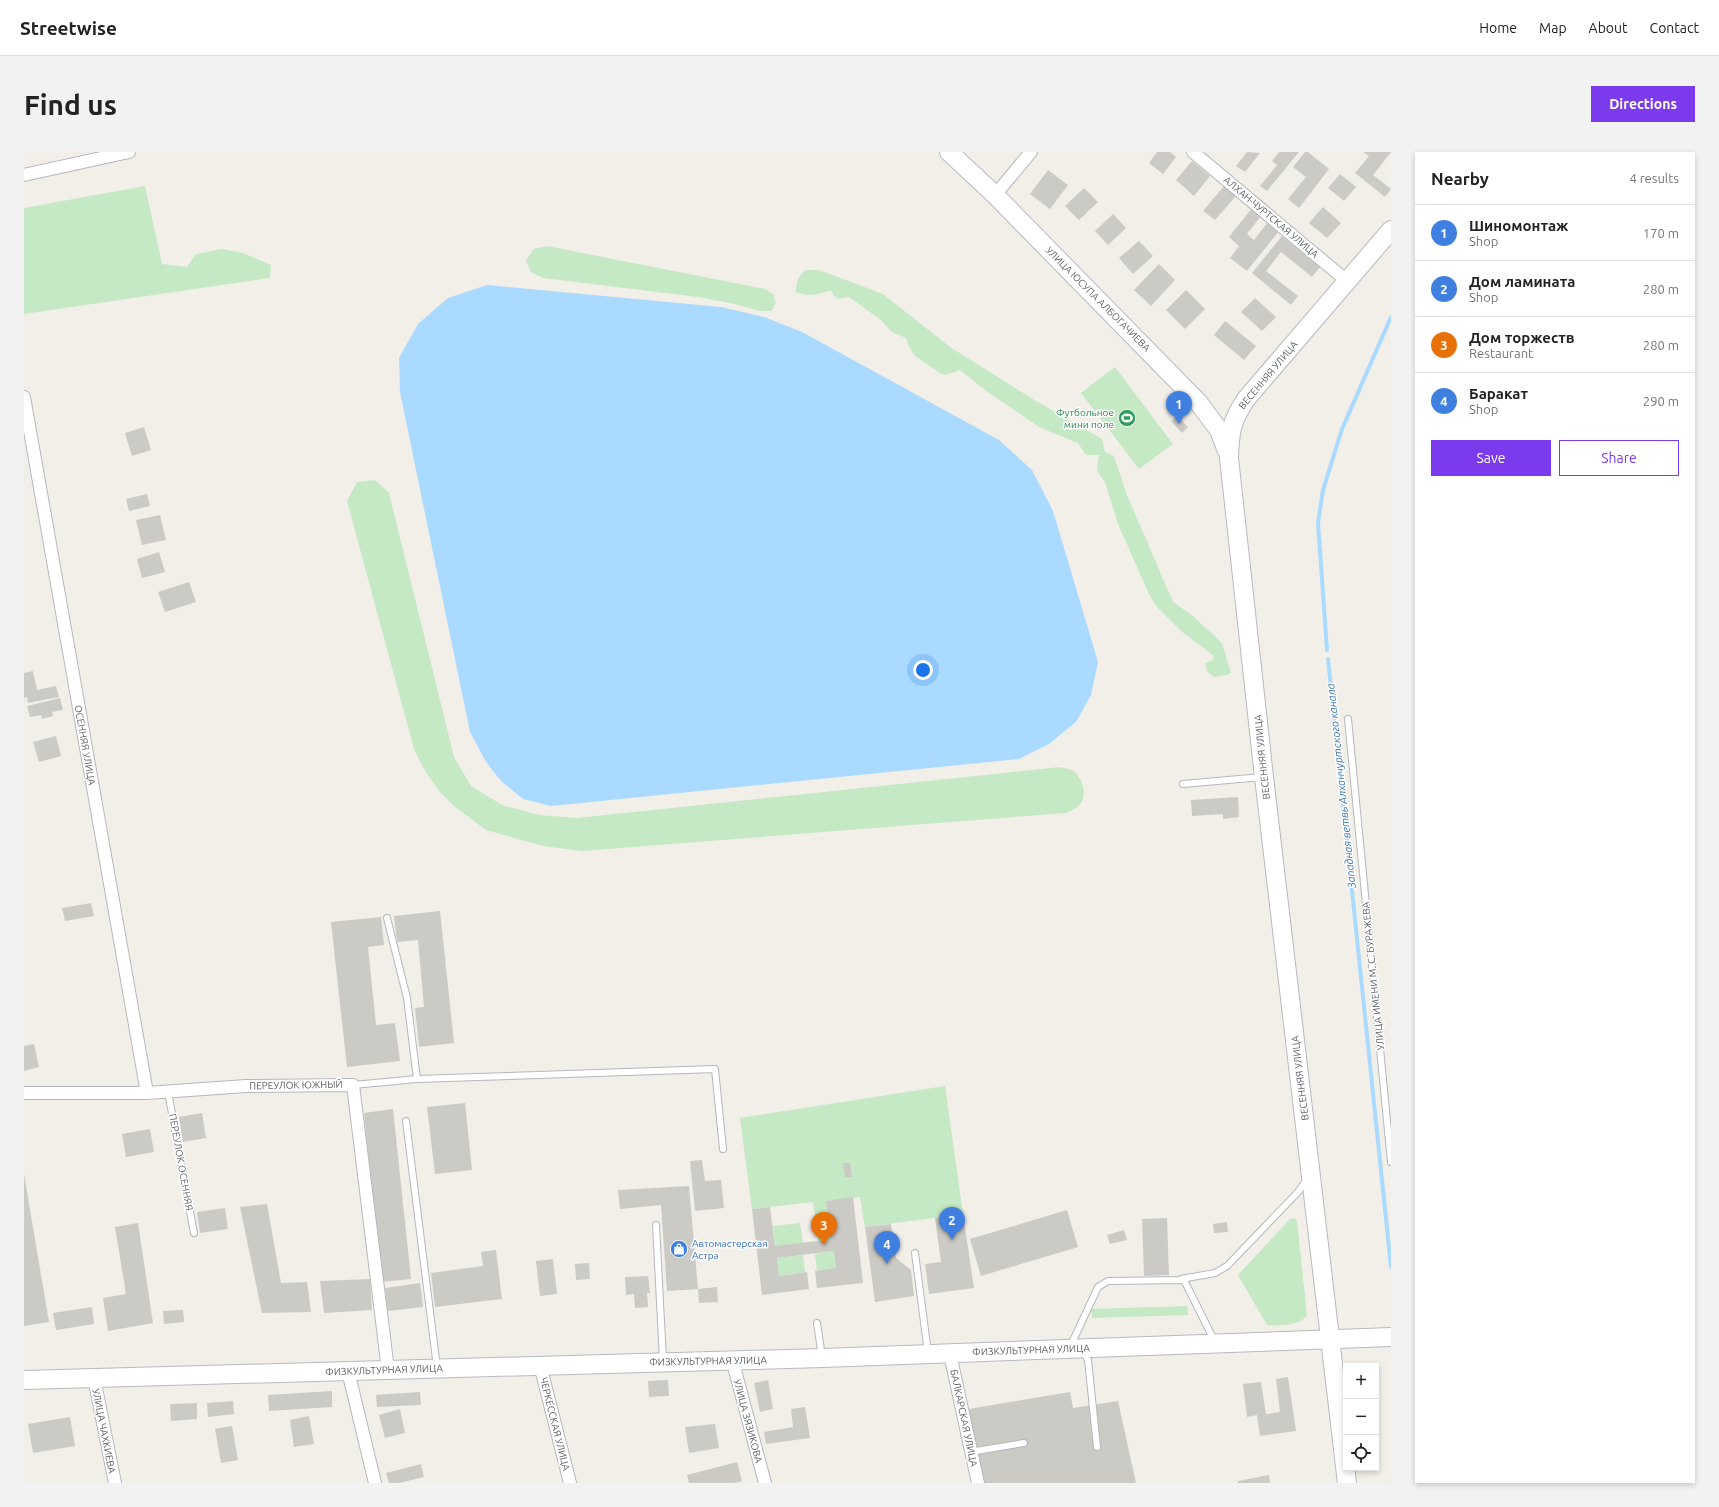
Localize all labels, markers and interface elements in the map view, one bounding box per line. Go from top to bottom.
text: Streetwise [20,17,117,39]
text: Home [1479,20,1517,36]
text: Map [1539,20,1567,36]
text: About [1589,20,1628,36]
text: Contact [1650,20,1699,36]
button: Directions [1591,86,1695,122]
text: Find us [24,89,117,120]
text: Nearby [1431,169,1489,188]
text: 4 results [1629,171,1679,185]
street label: АЛХАН-ЧУРТСКАЯ УЛИЦА [1221,174,1321,260]
text: Шиномонтаж [1469,217,1568,234]
text: 1 [1440,226,1448,240]
text: 170 m [1643,226,1679,240]
text: Shop [1469,234,1498,248]
street label: УЛИЦА ЮСУПА АЛБОГАЧИЕВА [1044,245,1153,354]
text: Дом ламината [1469,273,1575,290]
text: 2 [1440,282,1448,296]
text: 280 m [1643,282,1679,296]
text: Shop [1469,290,1498,304]
text: Дом торжеств [1469,329,1575,346]
street label: ВЕСЕННЯЯ УЛИЦА [1236,338,1300,411]
text: 3 [1440,338,1448,352]
text: 280 m [1643,338,1679,352]
text: Restaurant [1469,346,1533,360]
text: Баракат [1469,385,1528,402]
pin: 1 [1166,391,1192,424]
text: 4 [1440,394,1448,408]
text: 290 m [1643,394,1679,408]
text: Shop [1469,402,1498,416]
place label: Футбольное мини поле [1056,407,1114,430]
sports icon: Футбольное мини поле [1117,408,1137,428]
button: Save [1431,440,1551,476]
button: Share [1559,440,1679,476]
your location [913,660,933,680]
water label: Западная ветвь Алханчуртского канала [1324,683,1358,890]
street label: ОСЕННЯЯ УЛИЦА [73,704,98,786]
street label: ВЕСЕННЯЯ УЛИЦА [1252,714,1272,800]
street label: УЛИЦА ИМЕНИ М. С. БУРАЖЕВА [1360,901,1386,1051]
street label: ВЕСЕННЯЯ УЛИЦА [1289,1035,1311,1121]
street label: ПЕРЕУЛОК ЮЖНЫЙ [249,1079,343,1091]
street label: ПЕРЕУЛОК ОСЕННЯЯ [167,1113,195,1211]
pin: 2 [939,1207,965,1240]
pin: 3 [811,1212,837,1245]
pin: 4 [874,1231,900,1264]
place label: Автомастерская Астра [692,1238,768,1261]
shop icon: Автомастерская Астра [669,1239,689,1259]
street label: ФИЗКУЛЬТУРНАЯ УЛИЦА [972,1342,1090,1358]
street label: ФИЗКУЛЬТУРНАЯ УЛИЦА [649,1354,767,1368]
street label: ФИЗКУЛЬТУРНАЯ УЛИЦА [325,1362,443,1378]
map controls [1343,1363,1379,1471]
button: + [1343,1363,1379,1399]
street label: БАЛКАРСКАЯ УЛИЦА [948,1368,980,1468]
street label: ЧЕРКЕССКАЯ УЛИЦА [538,1376,572,1472]
street label: УЛИЦА ЗЯЗИКОВА [732,1378,765,1465]
street label: УЛИЦА ЧАХКИЕВА [90,1388,118,1475]
button: − [1343,1399,1379,1435]
button: locate [1343,1435,1379,1471]

